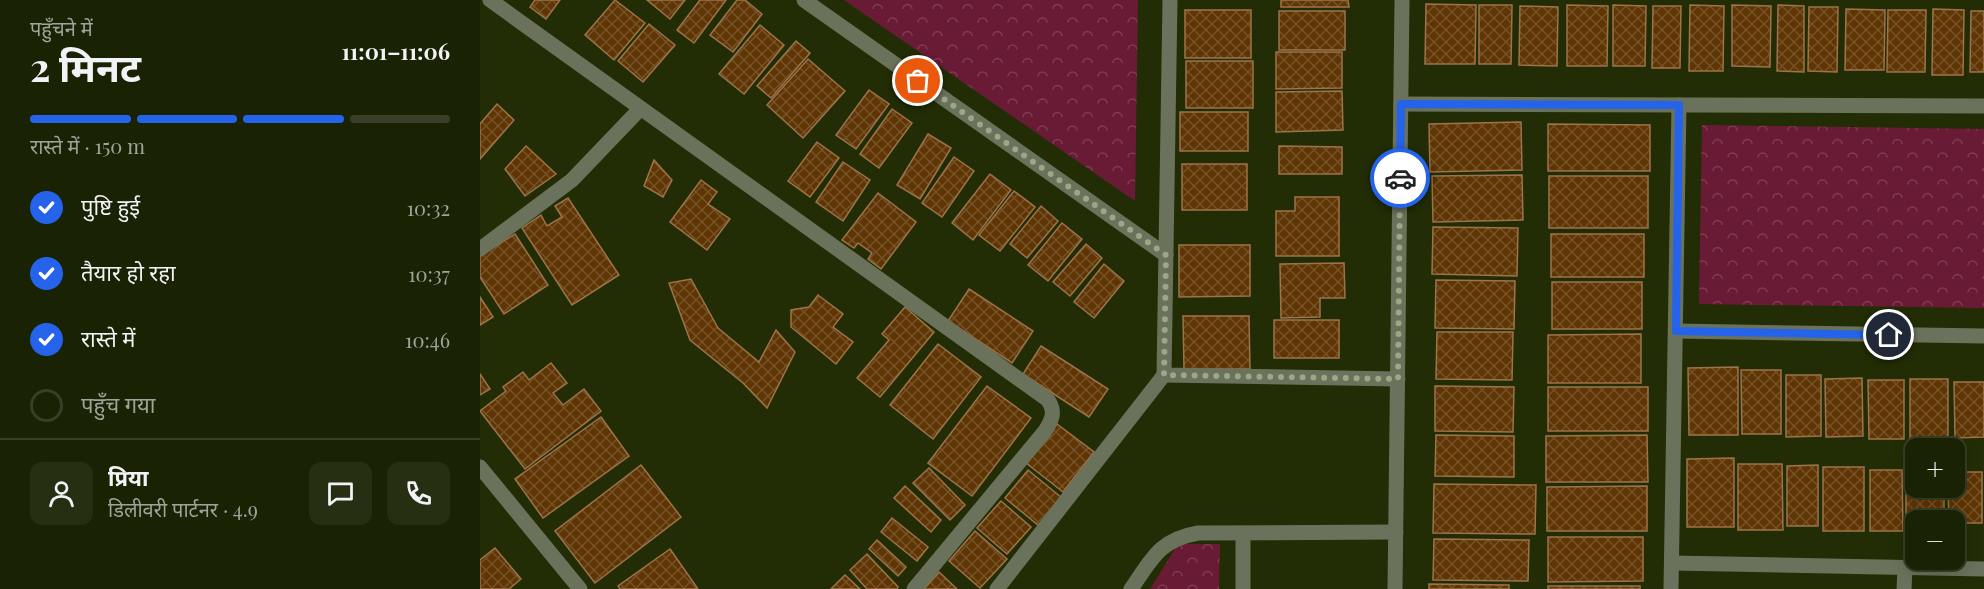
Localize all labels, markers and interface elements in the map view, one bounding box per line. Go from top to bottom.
text: पहुँचने में [30,14,93,41]
text: 11:01–11:06 [341,36,450,66]
text: 2 मिनट [30,40,141,92]
pin [892,55,943,106]
icon: bag [901,64,934,97]
text: रास्ते में · 150 m [30,132,145,159]
courier [1370,148,1430,208]
icon: car [1384,162,1417,195]
icon: check [30,191,63,224]
text: पुष्टि हुई [81,191,140,221]
text: 10:32 [407,194,450,221]
icon: check [30,257,63,290]
text: तैयार हो रहा [81,257,176,287]
text: 10:37 [408,260,450,287]
pin [1863,309,1914,360]
icon: home [1872,318,1905,351]
icon: check [30,323,63,356]
text: रास्ते में [81,323,135,353]
text: 10:46 [405,326,450,353]
text: पहुँच गया [81,389,155,419]
map controls [1905,438,1965,570]
button: + [1905,438,1965,498]
button: person [30,462,93,525]
text: प्रिया [108,462,148,492]
button: chat [309,462,372,525]
button: phone [387,462,450,525]
text: डिलीवरी पार्टनर · 4.9 [108,495,258,522]
button: − [1905,510,1965,570]

